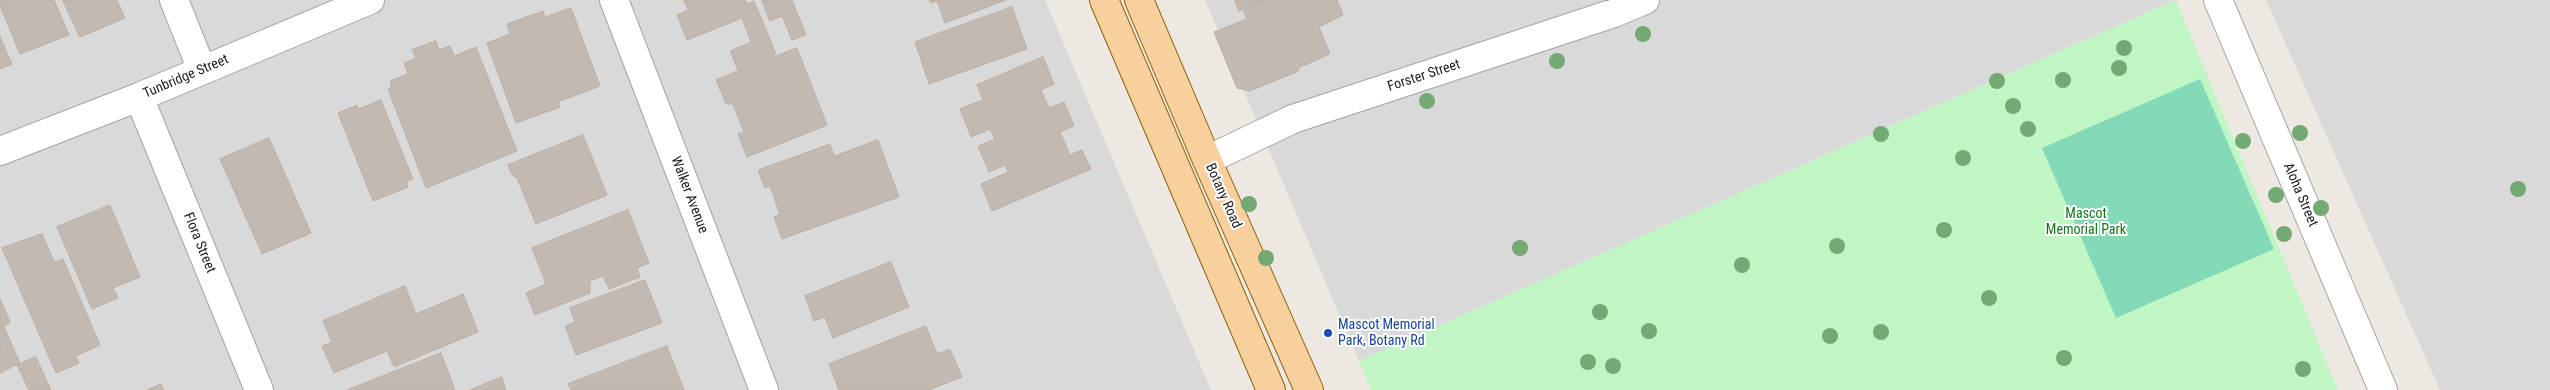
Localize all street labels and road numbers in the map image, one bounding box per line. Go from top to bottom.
street label: Tunbridge Street [141,51,231,103]
street label: Forster Street [1386,56,1462,96]
street label: Walker Avenue [667,154,711,236]
street label: Botany Road [1201,161,1245,231]
street label: Aloha Street [2279,161,2321,229]
street label: Flora Street [179,210,219,276]

